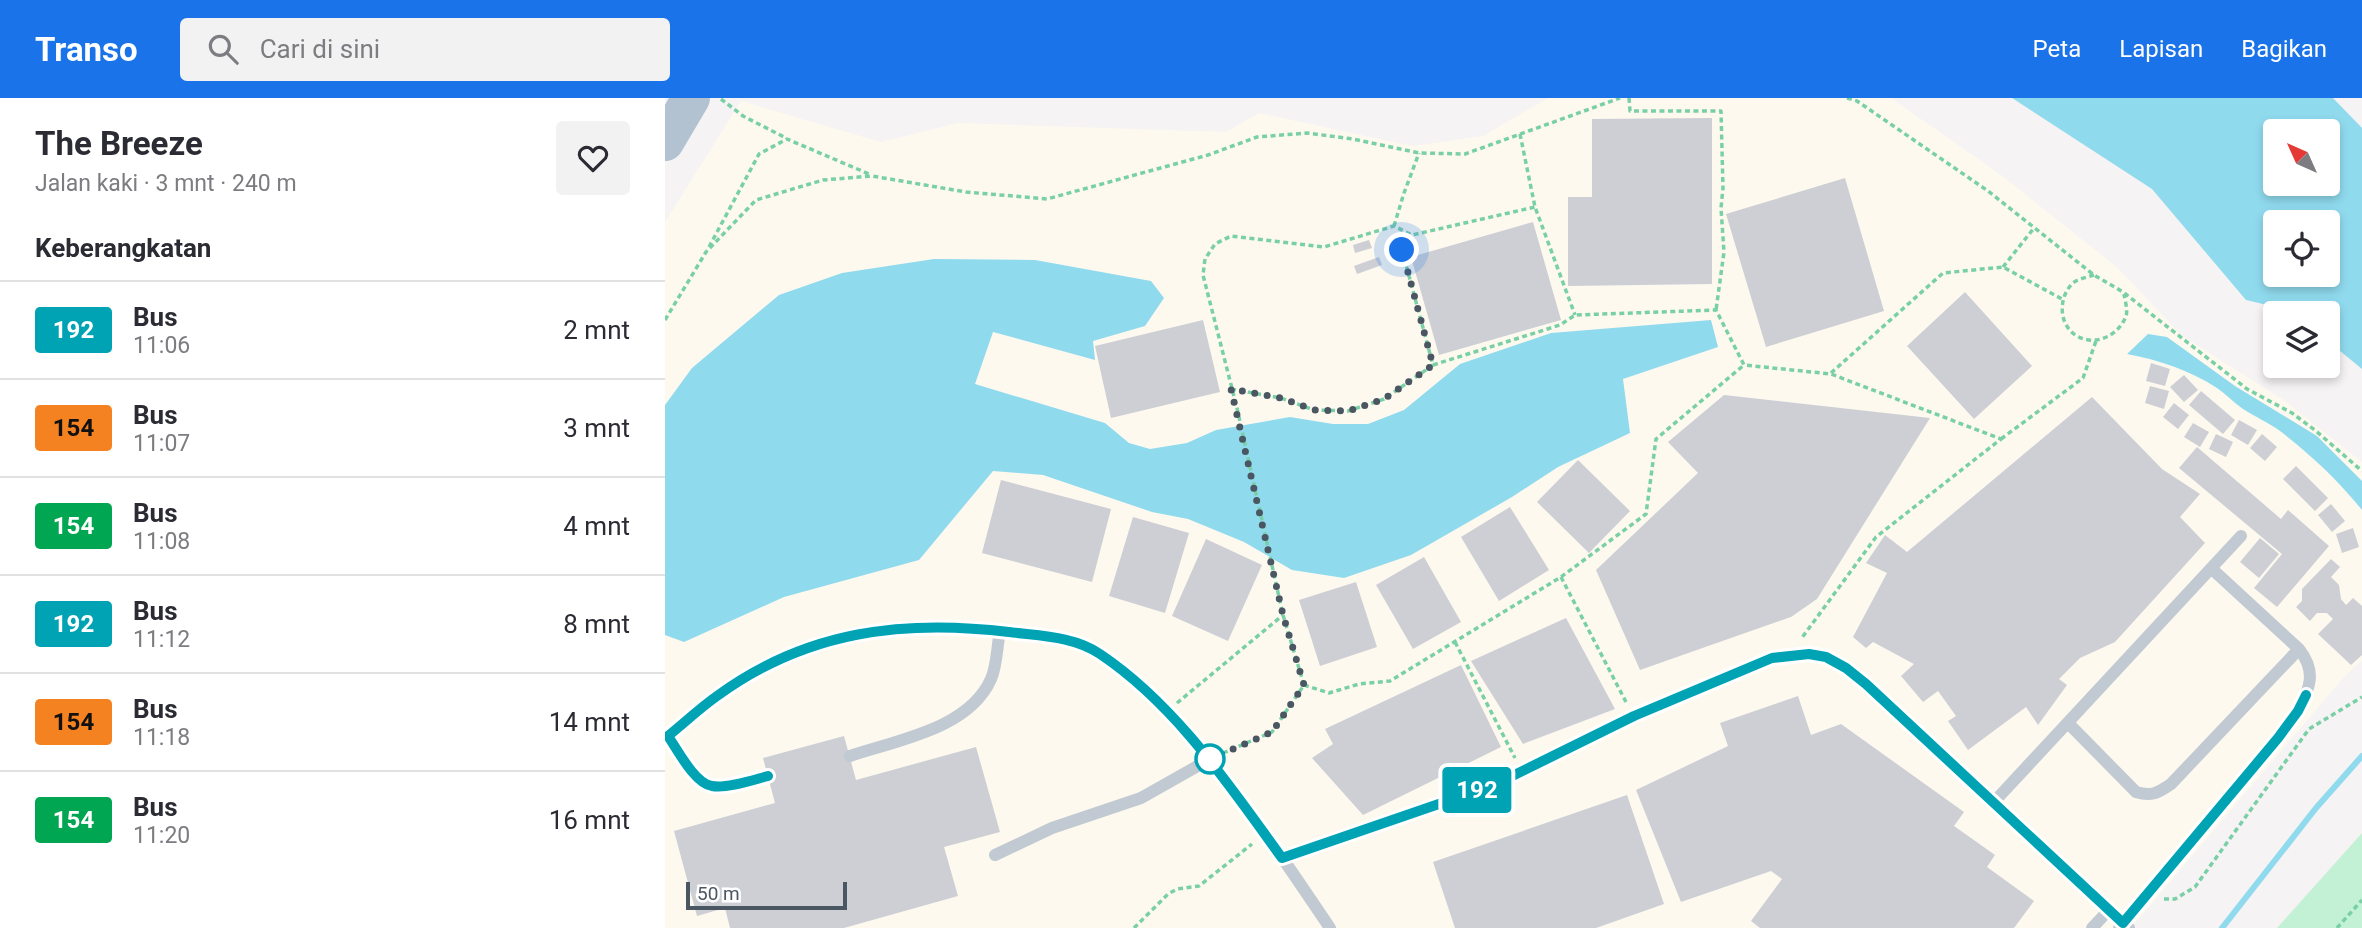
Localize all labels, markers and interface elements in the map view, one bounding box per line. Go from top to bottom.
search box [180,18,670,81]
text: Transo [35,30,138,69]
icon: search [204,30,242,68]
text: Cari di sini [260,34,380,64]
text: Peta [2033,35,2081,63]
text: Lapisan [2119,35,2203,63]
text: Bagikan [2241,35,2327,63]
north arrow [2263,119,2340,196]
map controls [2263,119,2340,378]
button: heart [556,121,630,195]
text: The Breeze [35,124,203,163]
text: Jalan kaki · 3 mnt · 240 m [35,170,297,197]
button: locate [2263,210,2340,287]
your location [1384,232,1419,267]
text: Keberangkatan [35,233,211,263]
button: layers [2263,301,2340,378]
text: Bus [133,302,178,332]
text: 2 mnt [563,315,630,345]
text: 192 [53,316,94,344]
text: 11:06 [133,332,190,359]
text: Bus [133,400,178,430]
text: 3 mnt [563,413,630,443]
text: 154 [53,414,94,442]
text: 11:07 [133,430,190,457]
text: Bus [133,498,178,528]
text: 4 mnt [563,511,630,541]
text: 154 [53,512,94,540]
text: 11:08 [133,528,190,555]
text: Bus [133,596,178,626]
text: 8 mnt [563,609,630,639]
text: 192 [53,610,94,638]
text: 11:12 [133,626,190,653]
text: Bus [133,694,178,724]
text: 14 mnt [549,707,630,737]
text: 154 [53,708,94,736]
text: 11:18 [133,724,190,751]
unlabelled marker [1195,744,1225,774]
line badge: 192 [1437,767,1517,813]
text: 192 [1456,776,1498,804]
text: Bus [133,792,178,822]
text: 16 mnt [549,805,630,835]
text: 154 [53,806,94,834]
text: 11:20 [133,822,190,849]
scale bar [686,879,847,911]
text: 50 m [697,882,740,905]

